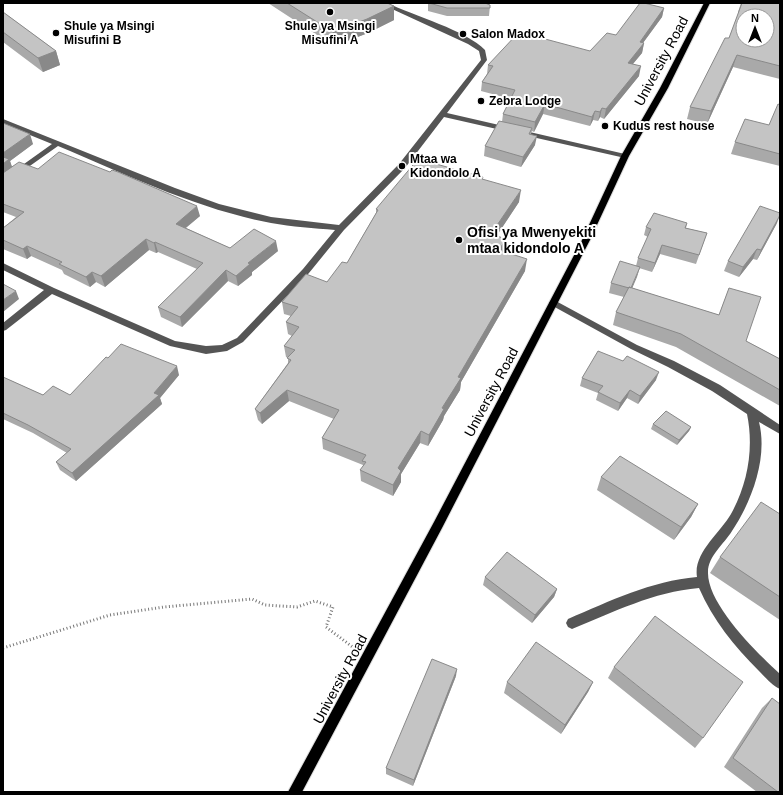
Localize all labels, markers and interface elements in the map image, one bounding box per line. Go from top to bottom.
marker: Shule ya Msingi Misufini A [325,7,335,17]
north arrow [735,8,775,48]
text: N [751,12,759,24]
street label: University Road [631,14,691,108]
place label: Shule ya Msingi Misufini B [64,19,155,47]
place label: Shule ya Msingi Misufini A [285,19,375,47]
place label: Salon Madox [471,27,545,41]
marker: Shule ya Msingi Misufini B [51,28,61,38]
marker: Salon Madox [458,29,468,39]
place label: Zebra Lodge [489,94,561,108]
marker: Zebra Lodge [476,96,486,106]
place label: Kudus rest house [613,119,715,133]
marker: Kudus rest house [600,121,610,131]
place label: Mtaa wa Kidondolo A [410,152,481,180]
marker: Mtaa wa Kidondolo A [397,161,407,171]
place label: Ofisi ya Mwenyekiti mtaa kidondolo A [467,224,596,256]
marker: Ofisi ya Mwenyekiti mtaa kidondolo A [454,235,464,245]
street label: University Road [461,345,521,439]
street label: University Road [310,632,370,726]

